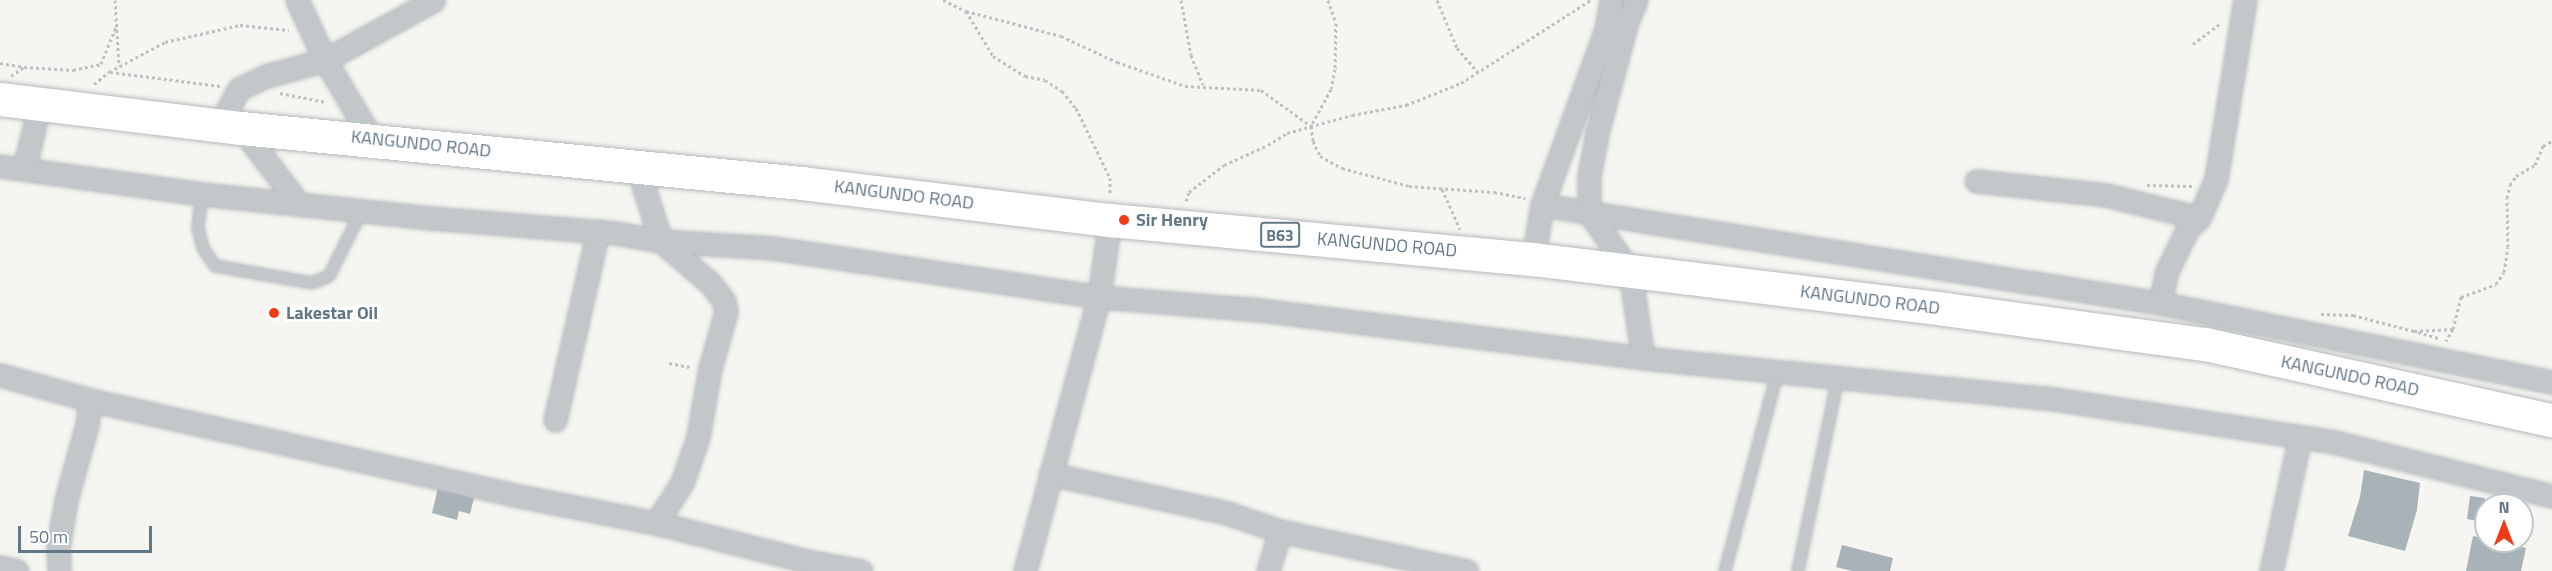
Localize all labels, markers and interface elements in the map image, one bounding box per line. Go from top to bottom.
street label: KANGUNDO ROAD [350,126,492,162]
street label: KANGUNDO ROAD [833,176,975,214]
place label: Sir Henry [1136,209,1208,231]
marker: Sir Henry [1117,213,1131,227]
road number: B63 [1259,222,1301,248]
street label: KANGUNDO ROAD [1316,228,1458,262]
street label: KANGUNDO ROAD [1799,281,1941,319]
place label: Lakestar Oil [286,302,378,324]
marker: Lakestar Oil [267,306,281,320]
street label: KANGUNDO ROAD [2279,351,2421,401]
north arrow [2474,493,2534,553]
text: N [2498,495,2510,519]
scale bar [21,514,154,552]
text: 50 m [29,523,68,550]

